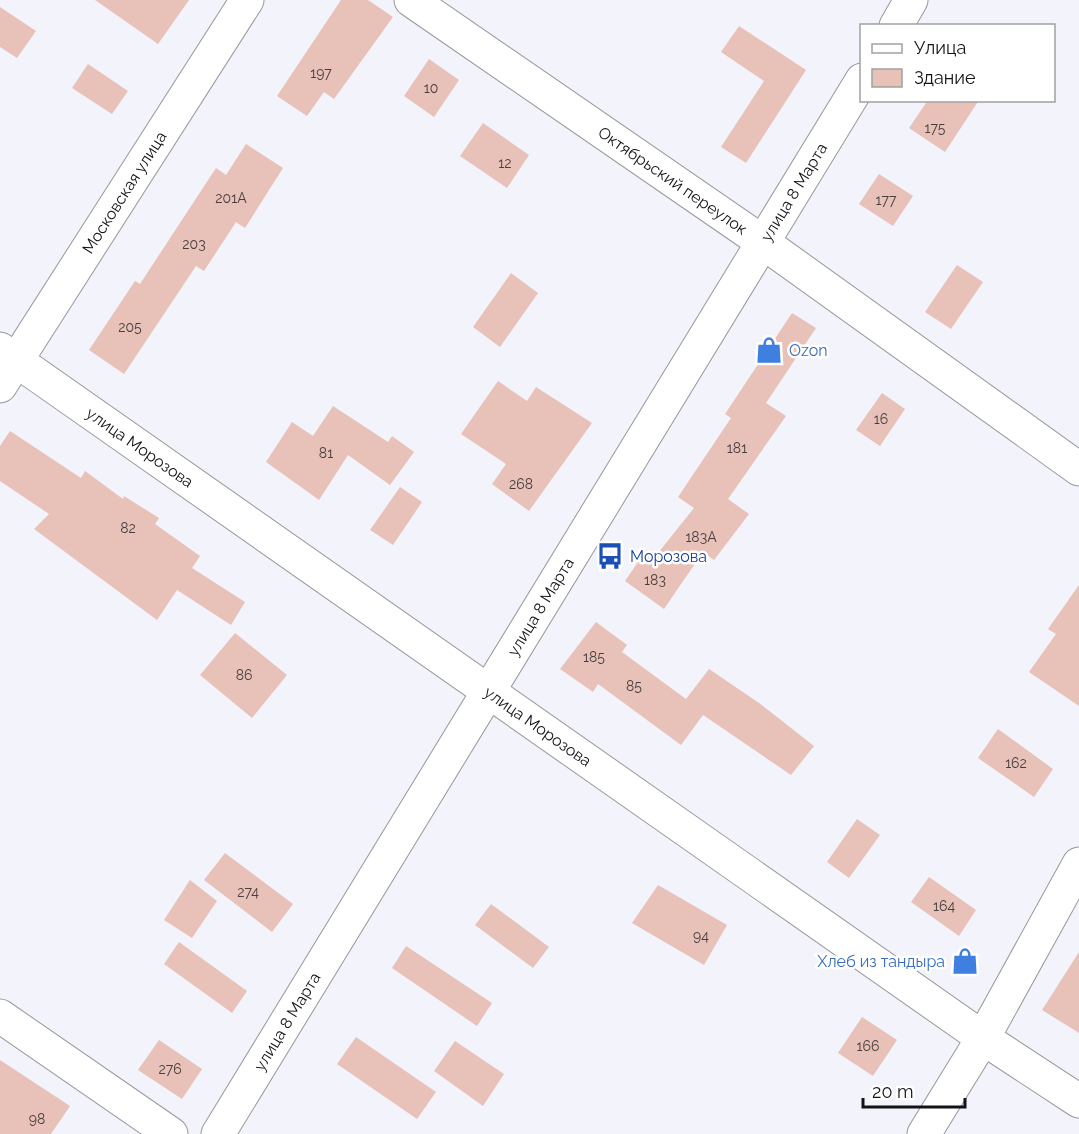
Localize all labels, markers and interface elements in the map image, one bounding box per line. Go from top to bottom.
legend [860,24,1055,102]
text: Улица [914,37,966,58]
house number: 197 [310,65,332,81]
text: Здание [914,67,976,88]
house number: 10 [424,80,438,96]
house number: 175 [925,120,946,136]
street label: Октябрьский переулок [594,123,751,239]
street label: Московская улица [78,128,170,257]
street label: улица 8 Марта [757,140,831,245]
house number: 12 [498,155,512,171]
house number: 201А [215,190,247,206]
house number: 177 [876,192,897,208]
house number: 203 [182,236,206,252]
house number: 205 [118,319,142,335]
shop icon: Ozon [754,335,784,365]
place label: Ozon [789,341,828,360]
street label: улица Морозова [83,403,197,492]
house number: 16 [874,411,888,427]
house number: 181 [727,440,747,456]
house number: 81 [319,445,333,461]
house number: 268 [509,476,533,492]
house number: 82 [120,520,136,536]
house number: 183А [685,529,717,545]
bus stop icon: Морозова [595,541,625,571]
place label: Морозова [630,547,707,566]
street label: улица 8 Марта [503,554,578,660]
house number: 183 [644,572,666,588]
house number: 185 [583,649,605,665]
house number: 86 [236,667,252,683]
house number: 85 [626,678,642,694]
street label: улица Морозова [480,682,595,771]
house number: 162 [1005,755,1027,771]
house number: 274 [237,884,259,900]
house number: 164 [933,898,955,914]
house number: 94 [693,928,709,944]
shop icon: Хлеб из тандыра [950,946,980,976]
place label: Хлеб из тандыра [817,952,945,971]
street label: улица 8 Марта [250,969,325,1074]
house number: 166 [857,1038,879,1054]
house number: 276 [158,1061,182,1077]
scale bar [863,1071,965,1109]
text: 20 m [872,1081,914,1102]
house number: 98 [29,1111,45,1127]

